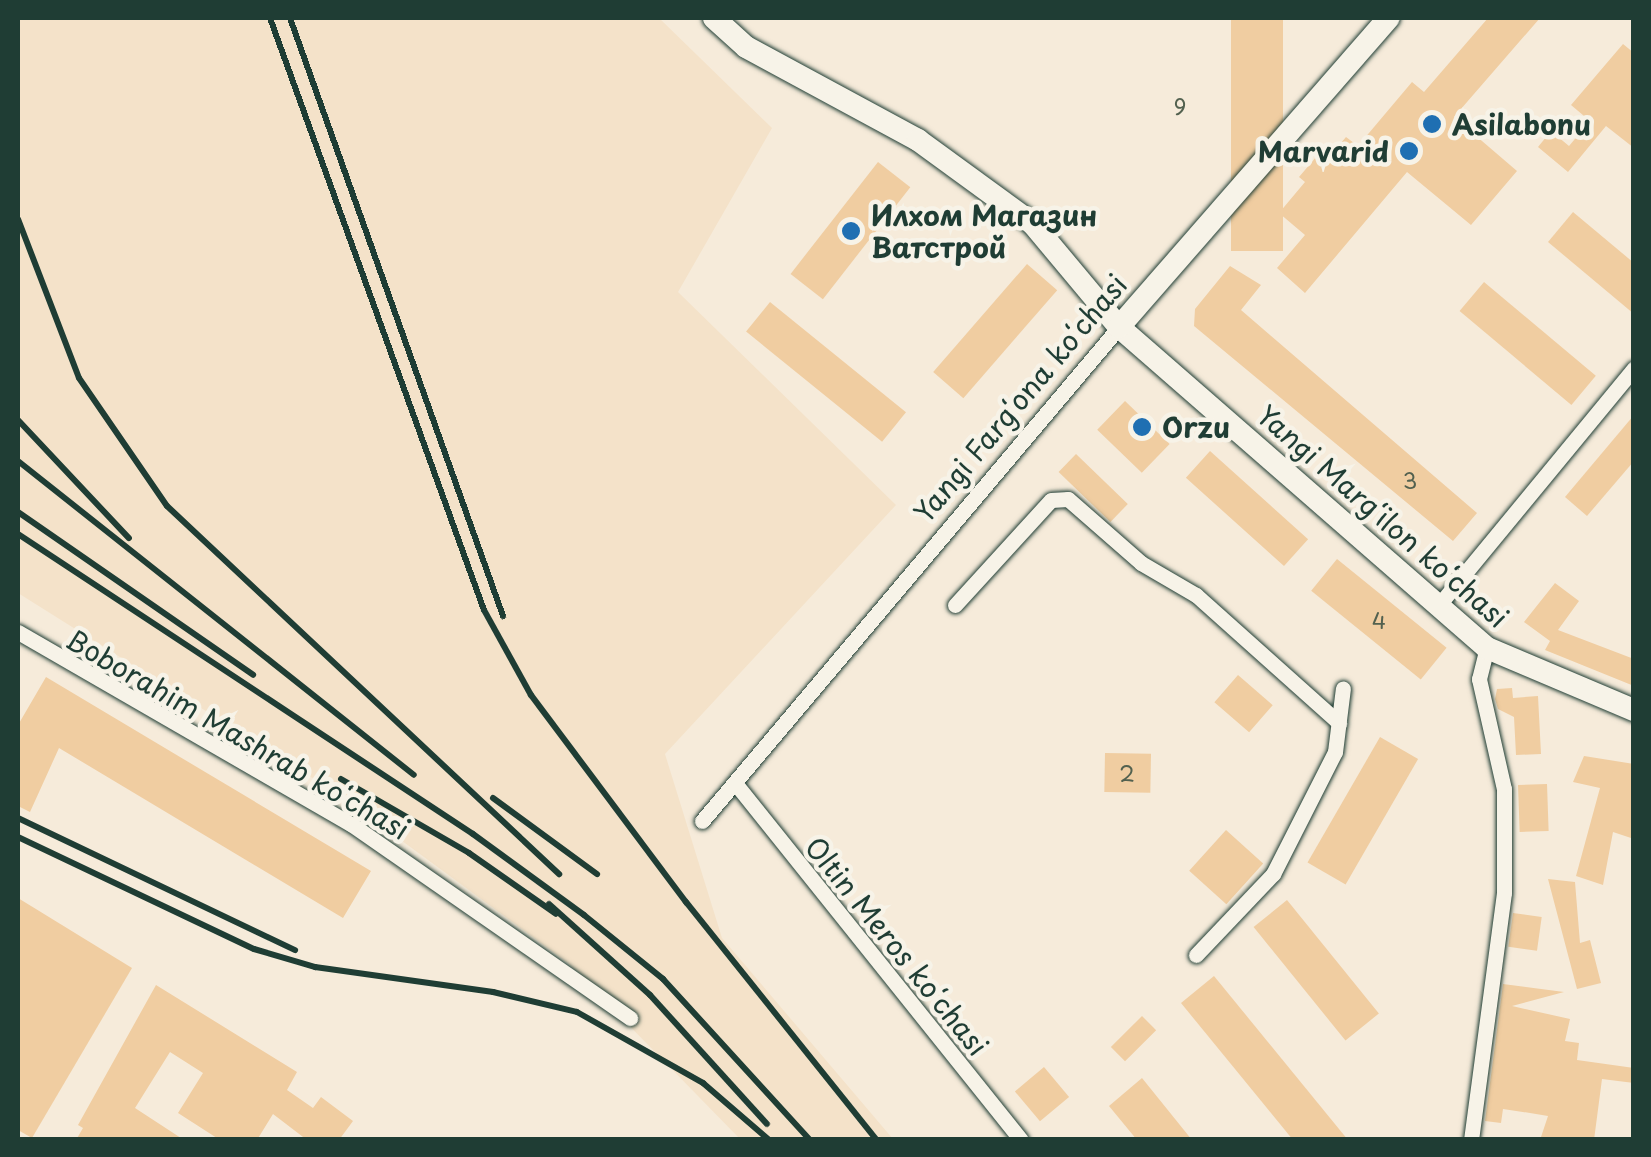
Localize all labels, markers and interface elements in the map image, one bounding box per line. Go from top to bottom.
house number: 9 [1174,93,1186,119]
place label: Asilabonu [1452,107,1591,141]
marker: Asilabonu [1421,113,1443,135]
place label: Marvarid [1258,134,1389,168]
marker: Marvarid [1398,140,1420,162]
place label: Илхом Магазин Ватстрой [871,198,1099,264]
marker: Илхом Магазин Ватстрой [840,220,862,242]
street label: Yangi Fargʻona koʻchasi [907,267,1133,529]
street label: Yangi Margʻilon koʻchasi [1250,397,1516,635]
place label: Orzu [1162,410,1230,444]
marker: Orzu [1131,416,1153,438]
house number: 3 [1403,467,1417,493]
house number: 4 [1372,607,1386,633]
street label: Boborahim Mashrab koʻchasi [60,622,416,846]
house number: 2 [1119,760,1135,786]
street label: Oltin Meros koʻchasi [798,830,996,1062]

